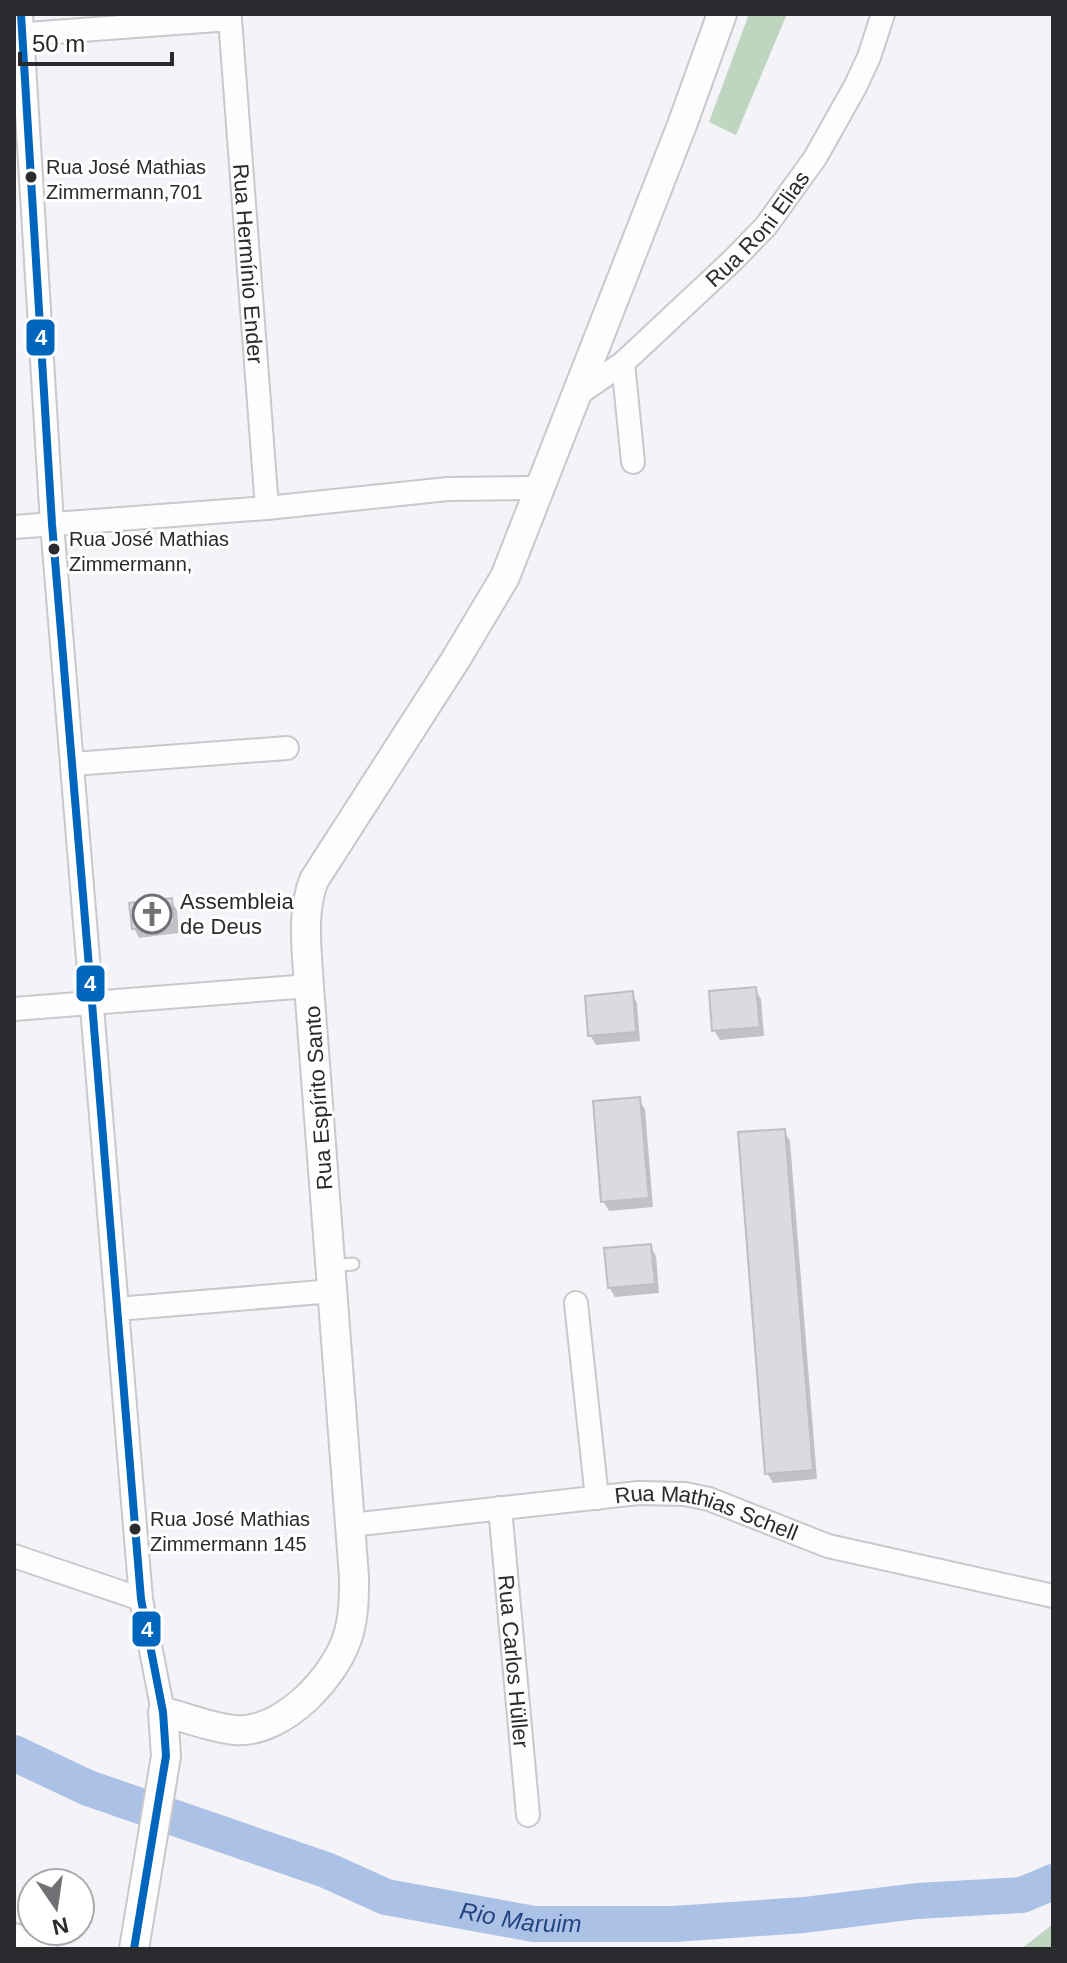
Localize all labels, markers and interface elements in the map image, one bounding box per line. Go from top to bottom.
scale bar [20,16,172,66]
text: 50 m [32,30,85,57]
place label: Rua José Mathias Zimmermann,701 [46,156,206,203]
street label: Rua Hermínio Ender [228,163,268,365]
street label: Rua Roni Elias [701,166,815,292]
marker: Rua José Mathias Zimmermann,701 [23,169,39,185]
line badge: 4 [25,318,56,357]
text: 4 [35,325,48,350]
place label: Rua José Mathias Zimmermann, [69,528,229,575]
marker: Rua José Mathias Zimmermann, [46,541,62,557]
place label: Assembleia de Deus [180,889,294,939]
church icon: Assembleia de Deus [131,893,173,935]
line badge: 4 [75,964,106,1003]
text: 4 [84,971,97,996]
street label: Rua Espírito Santo [300,1005,337,1191]
street label: Rua Mathias Schell [613,1481,801,1546]
place label: Rua José Mathias Zimmermann 145 [150,1508,310,1555]
marker: Rua José Mathias Zimmermann 145 [127,1521,143,1537]
street label: Rua Carlos Hüller [493,1574,534,1749]
line badge: 4 [131,1610,162,1648]
text: 4 [141,1617,154,1642]
north arrow [16,1867,96,1947]
water label: Rio Maruim [458,1897,582,1937]
text: N [50,1912,71,1940]

